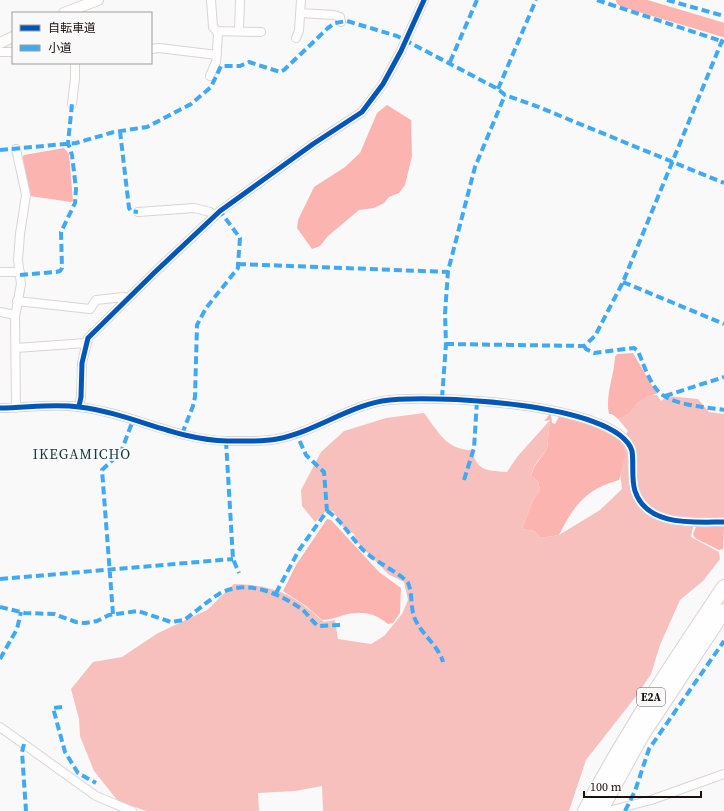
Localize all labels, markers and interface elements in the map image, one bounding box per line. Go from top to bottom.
legend [12,12,152,64]
text: 自転車道 [48,20,96,36]
text: 小道 [48,40,72,56]
district label: IKEGAMICHO [33,444,131,464]
road number: E2A [637,688,665,706]
scale bar [584,773,701,799]
text: 100 m [590,779,622,795]

